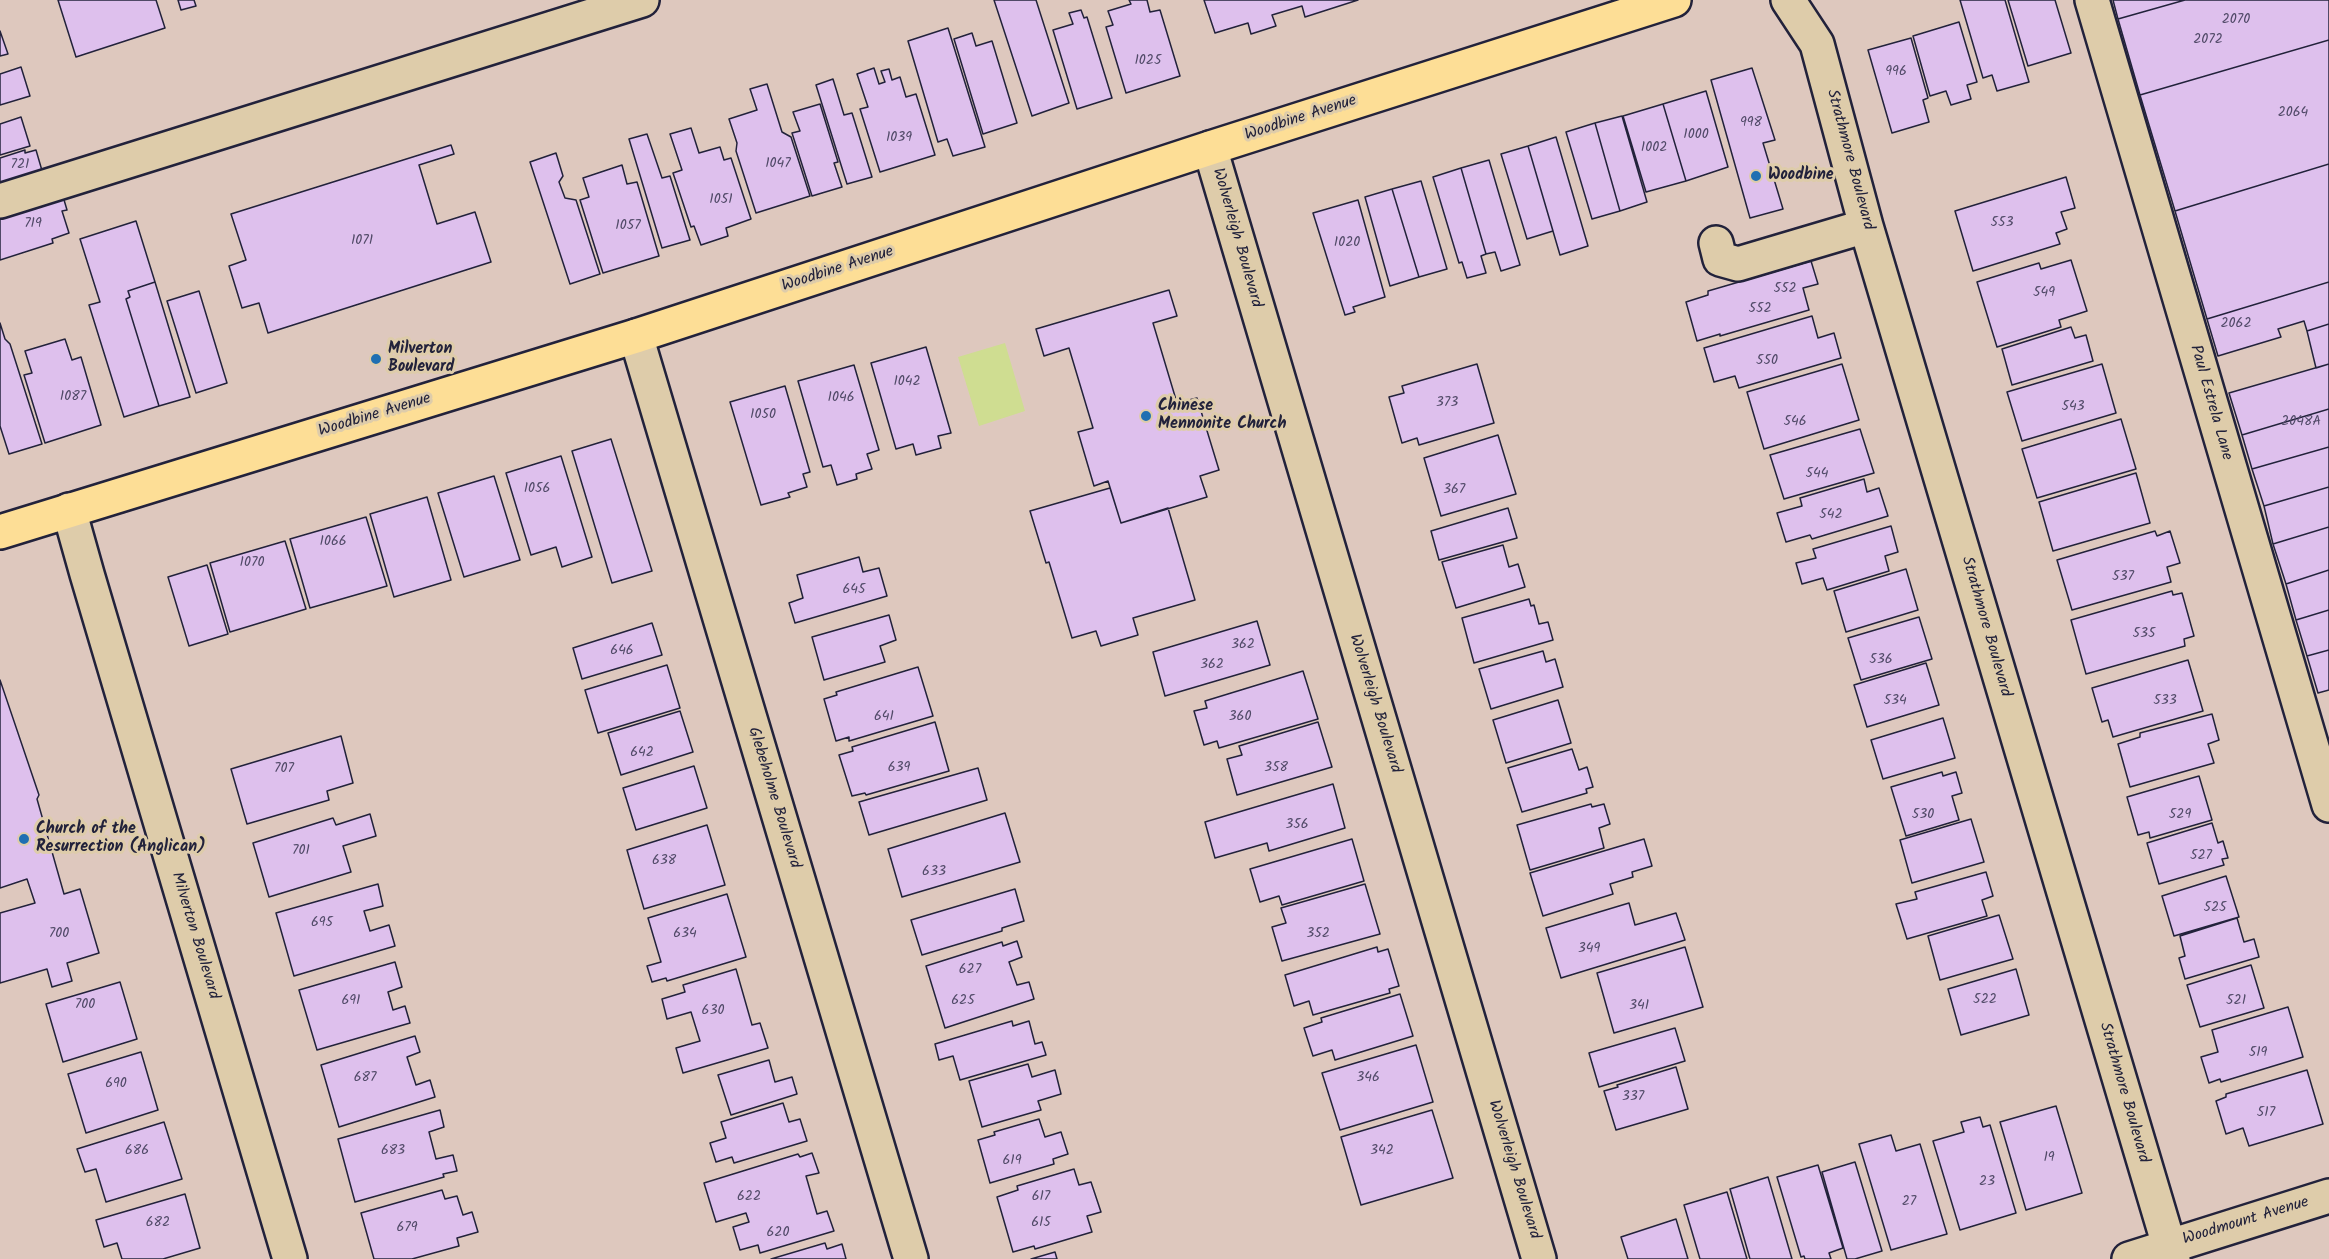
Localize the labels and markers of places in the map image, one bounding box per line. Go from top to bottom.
place label: Woodbine [1768,166,1834,186]
marker: Woodbine [1749,169,1763,183]
place label: Milverton Boulevard [388,340,454,378]
marker: Milverton Boulevard [369,352,383,366]
place label: Chinese Mennonite Church [1158,397,1286,435]
marker: Chinese Mennonite Church [1139,409,1153,423]
place label: Church of the Resurrection (Anglican) [36,820,206,858]
marker: Church of the Resurrection (Anglican) [17,832,31,846]

